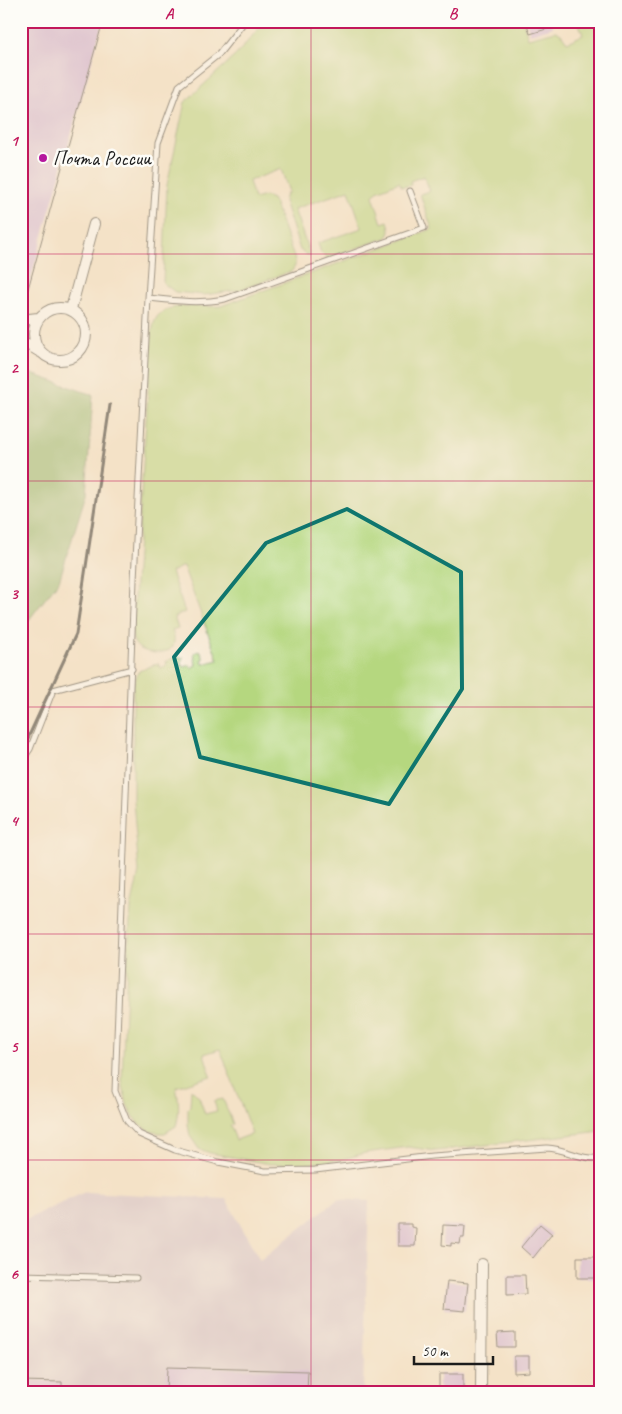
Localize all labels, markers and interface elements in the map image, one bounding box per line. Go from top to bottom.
text: A [165,4,175,24]
text: B [449,4,459,24]
text: 1 [10,131,19,151]
place label: Почта России [53,146,152,171]
marker: Почта России [37,152,49,164]
text: 2 [10,358,19,378]
text: 3 [10,584,19,604]
text: 4 [10,811,19,831]
text: 5 [11,1037,20,1057]
text: 6 [10,1264,19,1284]
scale bar [414,1334,493,1366]
text: 50 m [422,1342,449,1361]

